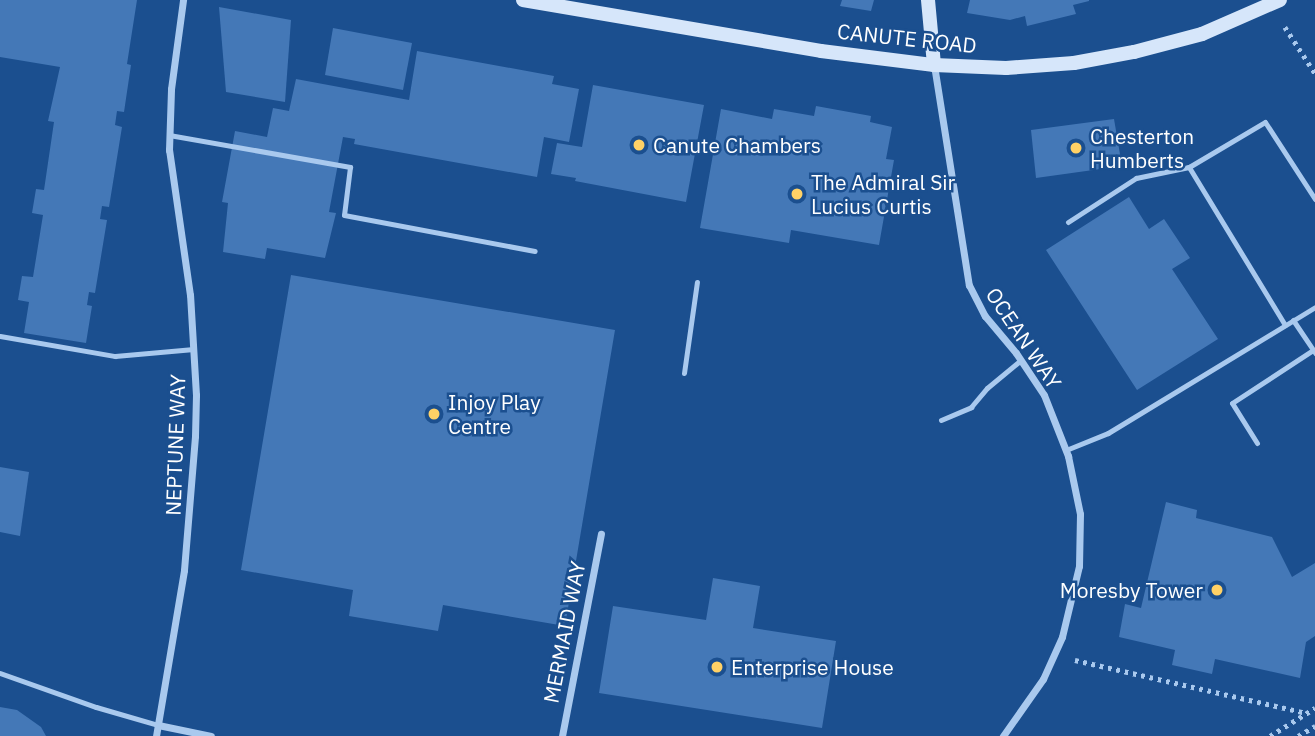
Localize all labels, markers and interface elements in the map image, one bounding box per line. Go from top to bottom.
street label: CANUTE ROAD [836,18,978,58]
place label: Chesterton Humberts [1090,123,1194,173]
place label: Canute Chambers [653,132,821,158]
marker: Canute Chambers [631,137,647,153]
marker: Chesterton Humberts [1068,140,1084,156]
place label: The Admiral Sir Lucius Curtis [811,169,955,219]
marker: The Admiral Sir Lucius Curtis [789,186,805,202]
street label: OCEAN WAY [981,283,1067,393]
street label: NEPTUNE WAY [160,374,190,516]
place label: Injoy Play Centre [448,389,541,439]
marker: Injoy Play Centre [426,406,442,422]
street label: MERMAID WAY [538,559,590,705]
place label: Moresby Tower [1060,577,1203,603]
marker: Moresby Tower [1209,582,1225,598]
place label: Enterprise House [731,654,894,680]
marker: Enterprise House [709,659,725,675]

